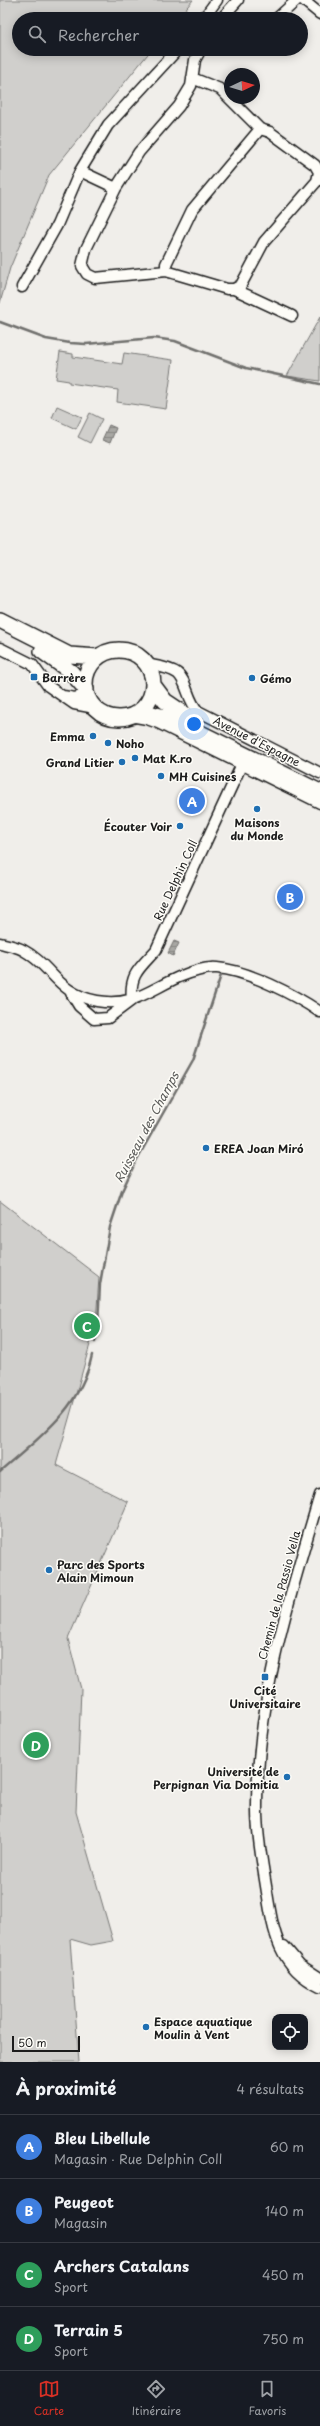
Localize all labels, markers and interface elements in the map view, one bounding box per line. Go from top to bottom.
search box [12,12,308,56]
icon: search [26,23,48,45]
text: Rechercher [58,23,139,46]
north arrow [224,68,260,104]
place label: Barrère [42,669,86,686]
place label: Gémo [260,670,292,687]
marker: Barrère [29,672,39,682]
marker: Gémo [247,673,257,683]
street label: Avenue d'Espagne [211,712,303,770]
your location [184,714,204,734]
place label: Emma [50,728,86,745]
marker: Emma [88,731,98,741]
place label: Noho [116,735,145,752]
marker: Noho [103,738,113,748]
place label: Mat K.ro [143,750,193,767]
marker: Mat K.ro [130,753,140,763]
place label: Grand Litier [46,754,114,771]
marker: Grand Litier [117,757,127,767]
place label: MH Cuisines [169,768,237,785]
marker: MH Cuisines [156,771,166,781]
pin: A [179,786,205,816]
marker: Maisons du Monde [252,804,262,814]
place label: Maisons du Monde [230,814,284,844]
place label: Écouter Voir [104,818,172,835]
marker: Écouter Voir [175,821,185,831]
street label: Rue Delphin Coll [149,837,201,923]
pin: B [277,882,303,912]
water label: Ruisseau des Champs [109,1067,183,1186]
place label: EREA Joan Miró [214,1140,304,1157]
marker: EREA Joan Miró [201,1143,211,1153]
pin: C [74,1311,100,1341]
street label: Chemin de la Passio Vella [254,1528,304,1661]
place label: Parc des Sports Alain Mimoun [57,1556,145,1586]
marker: Parc des Sports Alain Mimoun [44,1565,54,1575]
marker: Cité Universitaire [260,1672,270,1682]
place label: Cité Universitaire [229,1682,301,1712]
pin: D [23,1730,49,1760]
place label: Université de Perpignan Via Domitia [153,1763,280,1793]
marker: Université de Perpignan Via Domitia [282,1772,292,1782]
place label: Espace aquatique Moulin à Vent [154,2013,252,2043]
map controls [272,2014,308,2050]
button: locate [272,2014,308,2050]
marker: Espace aquatique Moulin à Vent [141,2022,151,2032]
scale bar [12,2034,80,2053]
text: 50 m [18,2034,47,2051]
text: À proximité [16,2075,116,2101]
text: 4 résultats [237,2079,304,2098]
text: Bleu Libellule [54,2126,150,2149]
text: A [24,2137,34,2156]
text: 60 m [270,2137,304,2156]
text: Magasin · Rue Delphin Coll [54,2149,222,2168]
text: Peugeot [54,2190,114,2213]
text: B [25,2201,33,2220]
text: 140 m [265,2201,304,2220]
text: Magasin [54,2213,107,2232]
text: Archers Catalans [54,2254,189,2277]
text: C [24,2265,34,2284]
text: 450 m [262,2265,304,2284]
text: Sport [54,2277,88,2296]
text: Terrain 5 [54,2318,123,2341]
text: D [24,2329,34,2348]
text: 750 m [263,2329,304,2348]
text: Sport [54,2341,88,2360]
tab: Carte [34,2378,64,2419]
tab: Itinéraire [132,2378,181,2419]
tab: Favoris [248,2378,286,2419]

